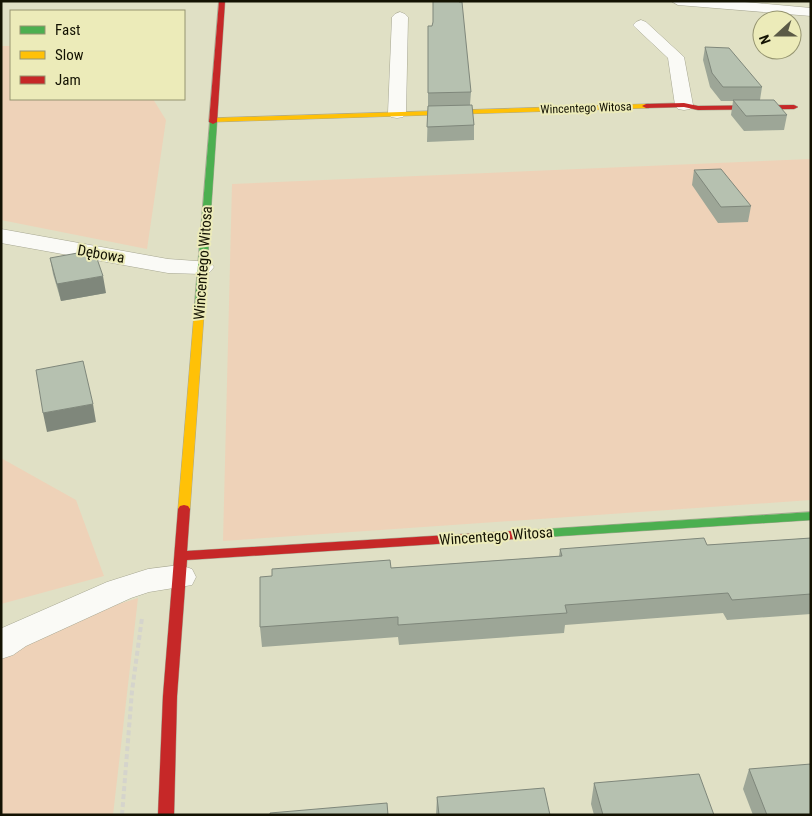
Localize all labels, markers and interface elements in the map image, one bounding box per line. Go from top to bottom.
legend [10,10,185,100]
north arrow [752,10,802,60]
text: Fast [55,21,80,39]
text: N [756,33,774,47]
text: Slow [55,46,84,64]
text: Jam [55,71,81,89]
street label: Wincentego Witosa [540,99,632,117]
street label: Wincentego Witosa [190,206,216,320]
street label: Dębowa [76,241,126,267]
street label: Wincentego Witosa [439,523,553,549]

